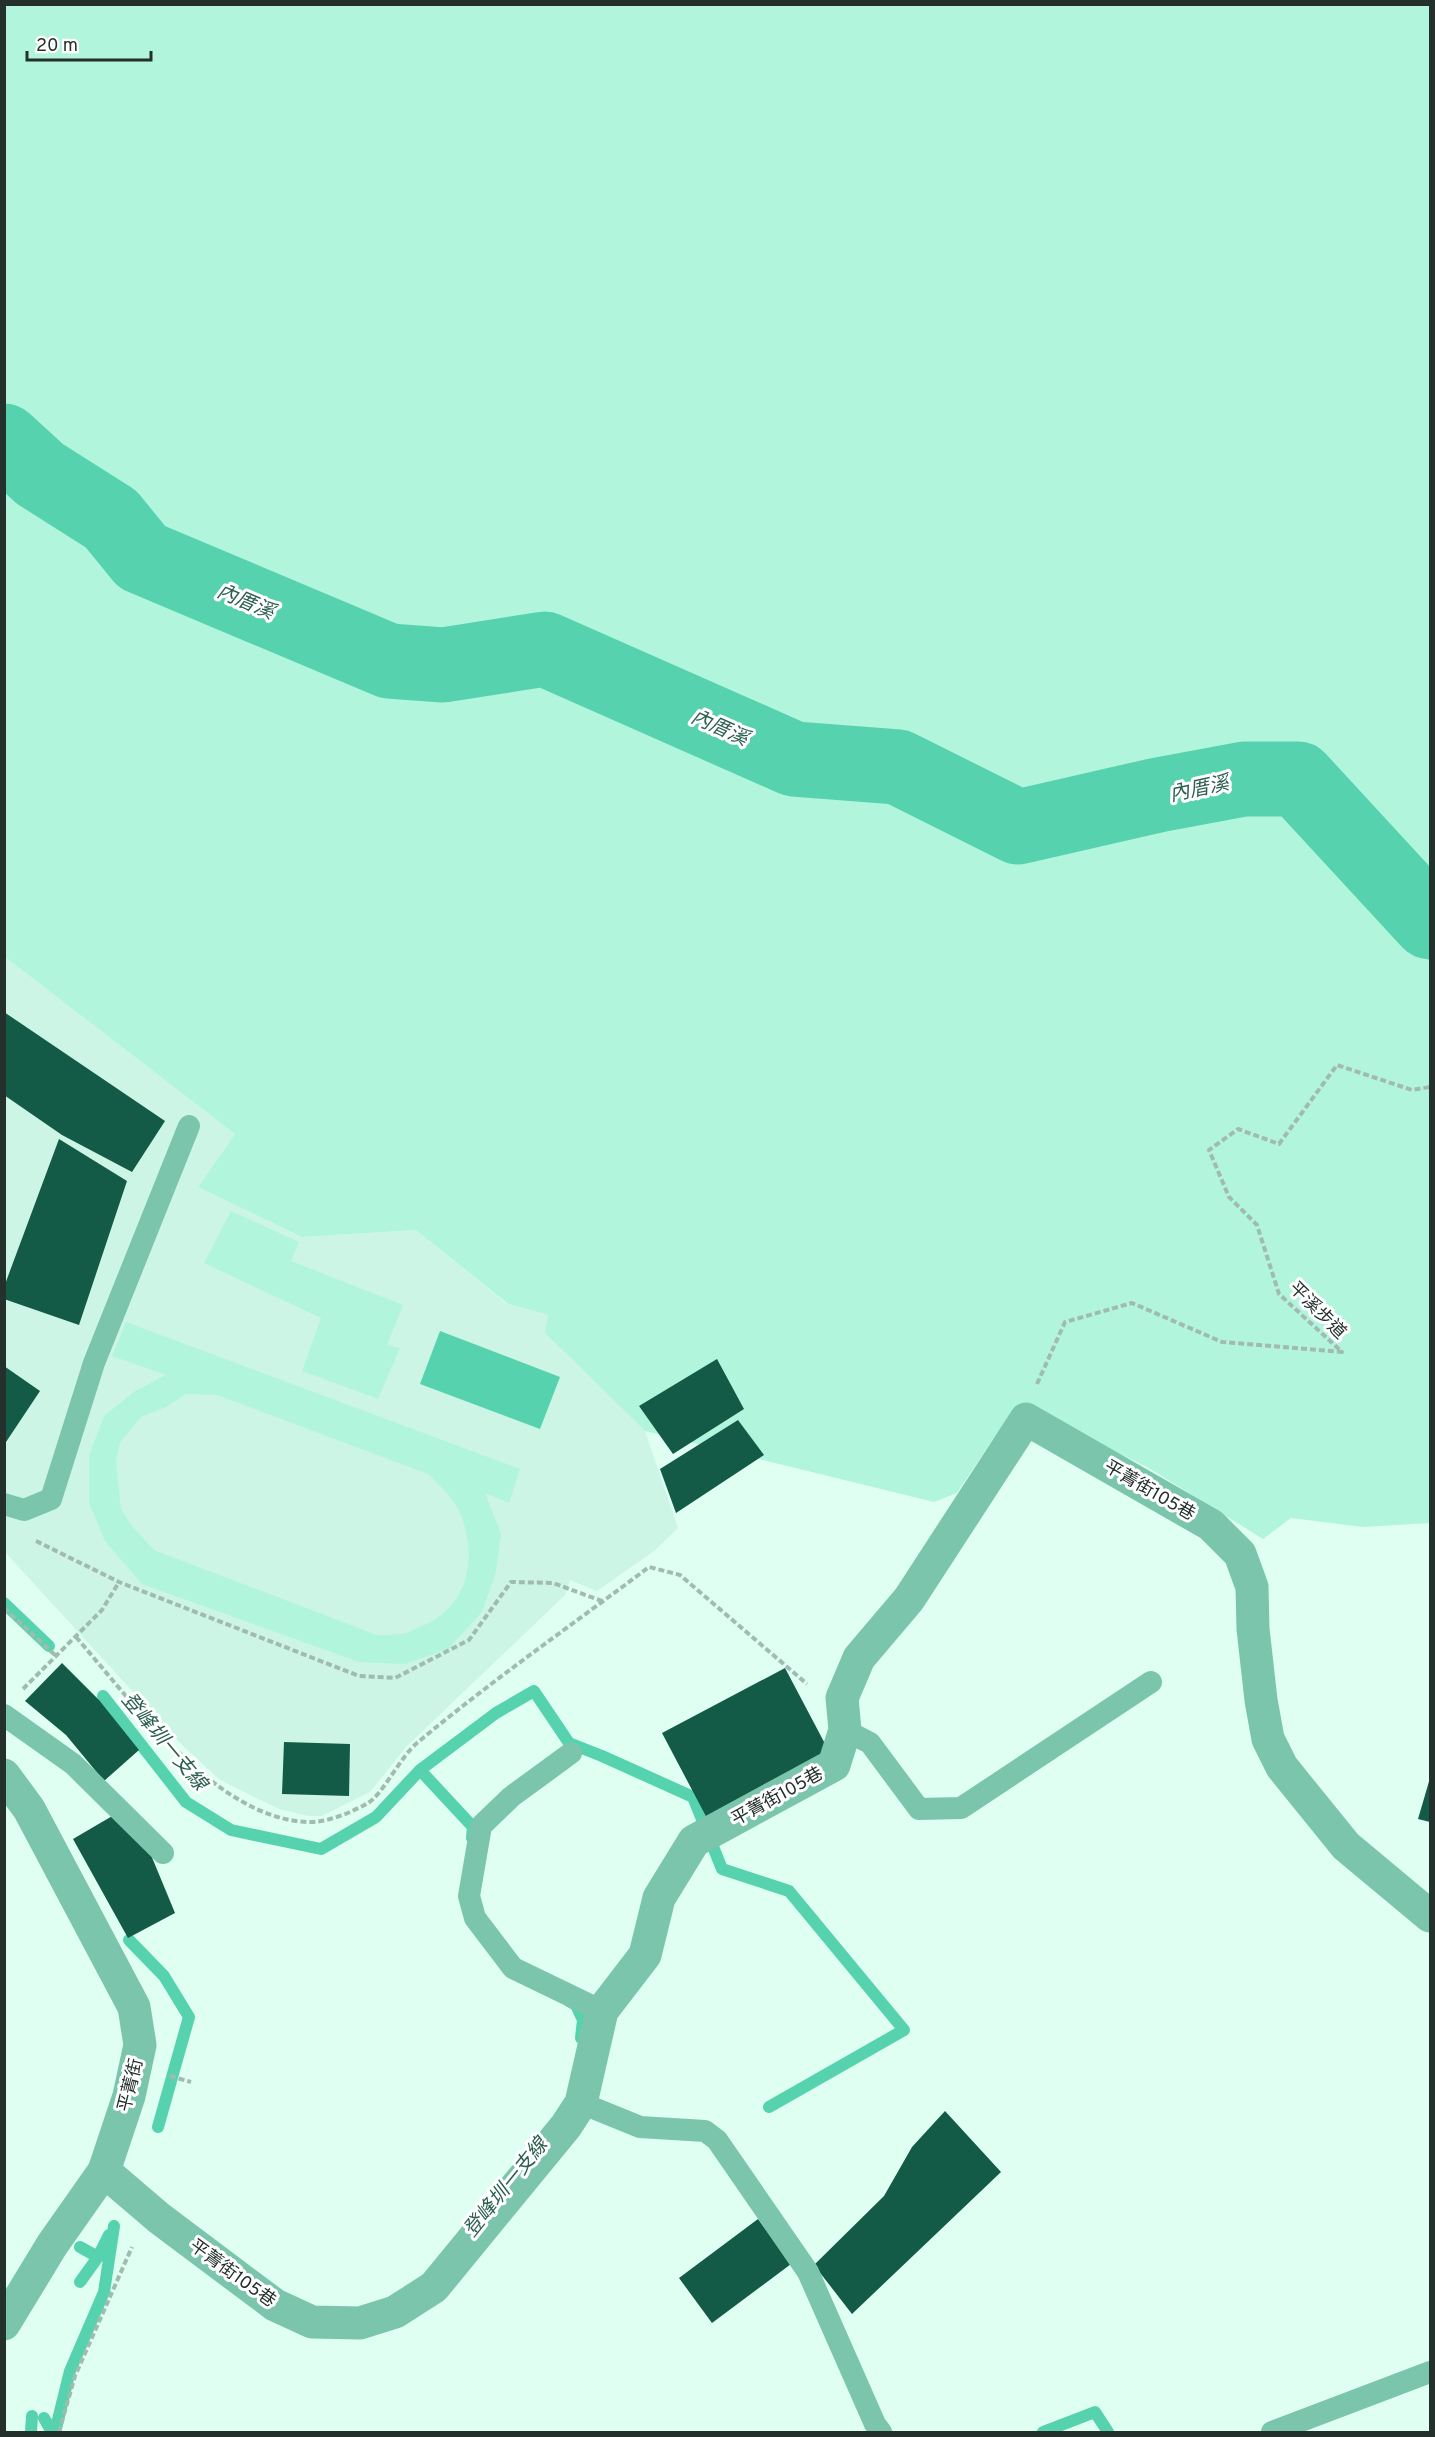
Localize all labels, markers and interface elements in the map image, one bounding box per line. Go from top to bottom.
scale bar [27,24,152,62]
text: 20 m [36,35,78,58]
water label: 內厝溪 [213,579,281,628]
water label: 內厝溪 [686,705,755,754]
water label: 內厝溪 [1167,770,1234,809]
street label: 平溪步道 [1283,1277,1351,1345]
street label: 平菁街105巷 [1100,1456,1199,1527]
water label: 登峰圳一支線 [115,1688,213,1798]
street label: 平菁街105巷 [728,1763,828,1832]
street label: 平菁街 [114,2056,149,2114]
water label: 登峰圳一支線 [459,2132,556,2243]
street label: 平菁街105巷 [184,2235,280,2313]

